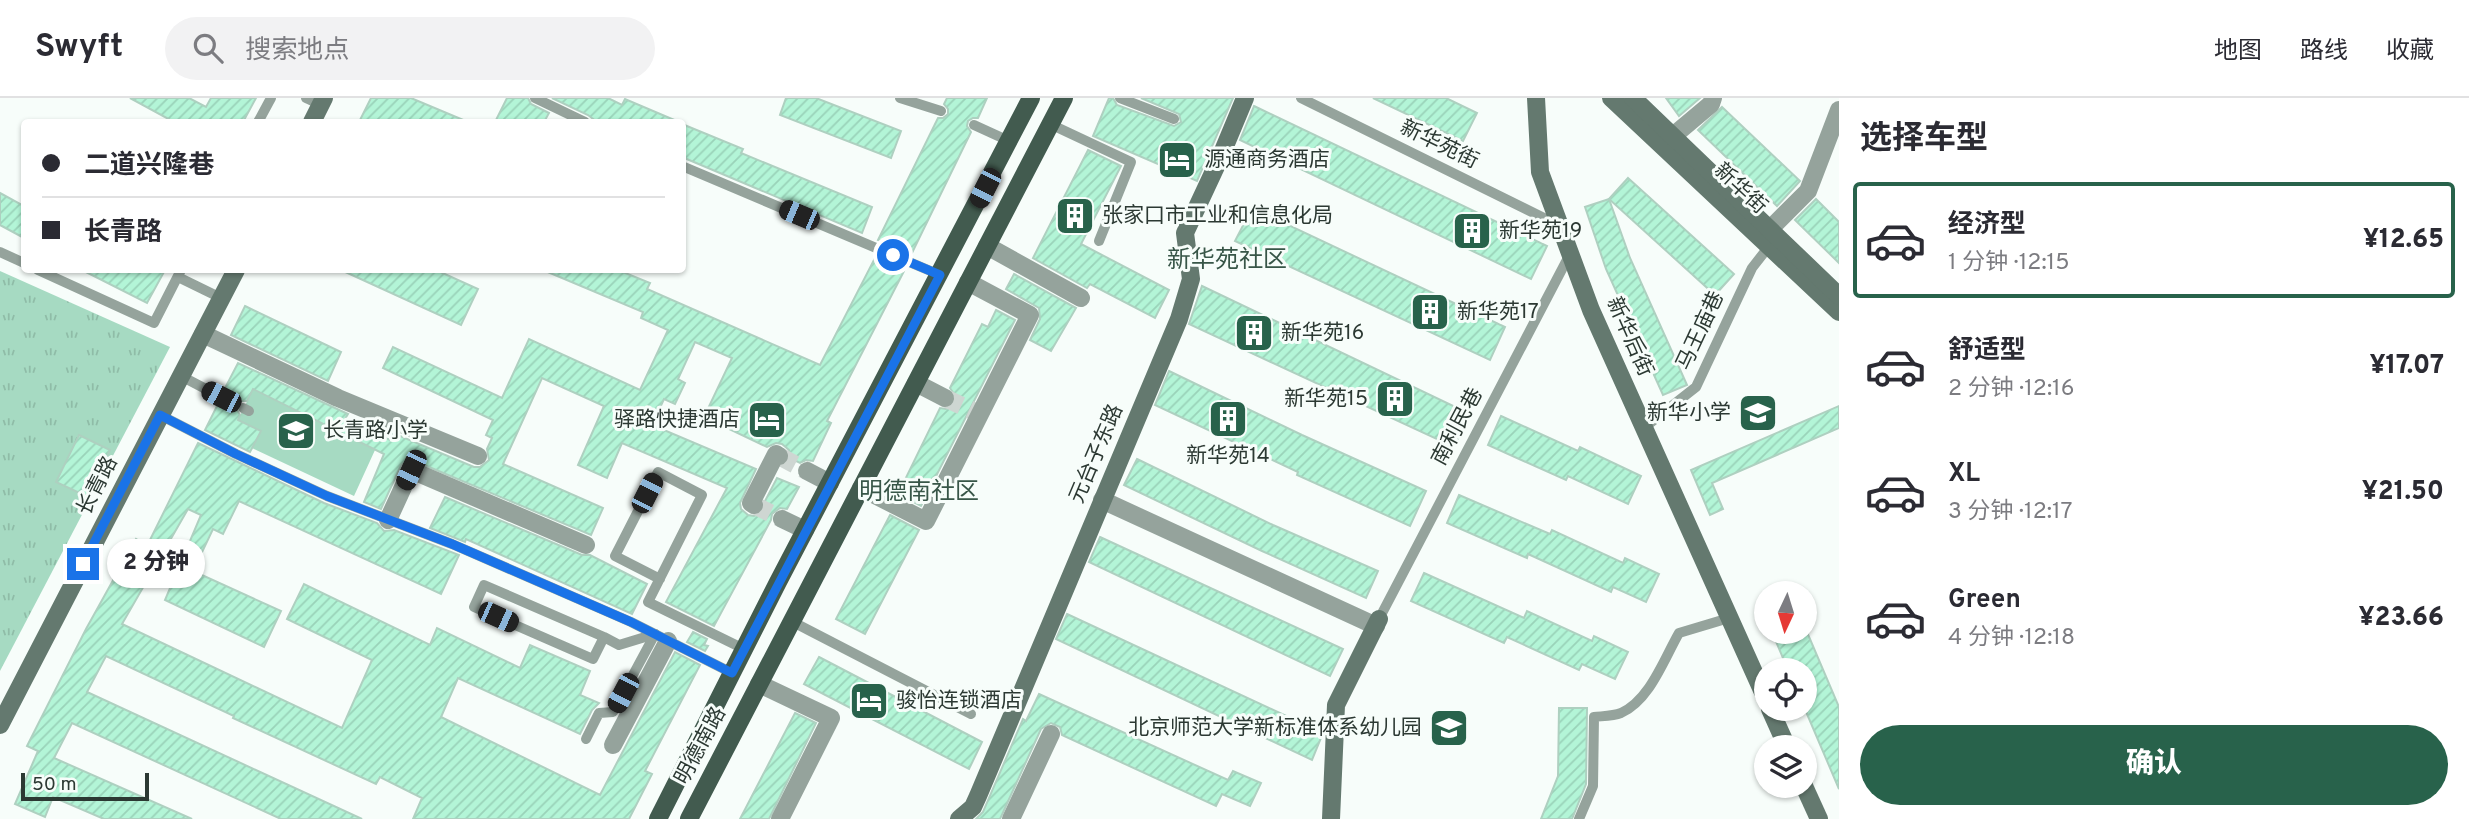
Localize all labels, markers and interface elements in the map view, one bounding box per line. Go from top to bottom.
search box [165,17,655,80]
text: Swyft [35,27,123,69]
icon: search [189,29,227,67]
text: 搜索地点 [245,35,349,68]
text: 地图 [2214,37,2262,67]
text: 路线 [2300,37,2348,67]
text: 收藏 [2386,37,2434,67]
street label: 新华苑街 [1395,114,1483,176]
text: 选择车型 [1860,120,1988,160]
hotel icon: 源通商务酒店 [1156,139,1198,181]
place label: 源通商务酒店 [1204,147,1330,174]
text: 二道兴隆巷 [84,150,214,183]
street label: 新华街 [1708,158,1772,220]
car [967,165,1004,211]
building icon: 张家口市工业和信息化局 [1054,195,1096,237]
car [776,197,823,233]
place label: 张家口市工业和信息化局 [1102,203,1333,230]
icon: car [1864,209,1927,272]
text: 经济型 [1948,209,2026,242]
building icon: 新华苑19 [1451,210,1493,252]
text: 长青路 [84,217,162,250]
place label: 新华苑19 [1499,218,1582,245]
text: ¥12.65 [2363,224,2444,257]
route start [877,239,909,271]
district label: 新华苑社区 [1167,246,1287,276]
text: 1 分钟 · 12:15 [1948,249,2070,278]
street label: 马王庙巷 [1671,287,1731,375]
building icon: 新华苑17 [1409,291,1451,333]
street label: 新华后街 [1600,293,1658,381]
place label: 新华苑17 [1457,299,1539,326]
building icon: 新华苑16 [1233,312,1275,354]
place label: 新华苑16 [1281,320,1364,347]
icon: car [1864,335,1927,398]
text: 舒适型 [1948,335,2026,368]
text: ¥17.07 [2369,350,2444,383]
text: 2 分钟 · 12:16 [1948,375,2074,404]
car [198,378,245,416]
building icon: 新华苑15 [1374,378,1416,420]
street label: 南利民巷 [1426,384,1490,470]
place label: 新华苑15 [1284,386,1368,413]
school or university icon: 新华小学 [1737,392,1779,434]
building icon: 新华苑14 [1207,398,1249,440]
hotel icon: 驿路快捷酒店 [746,399,788,441]
street label: 元台子东路 [1064,400,1130,508]
place label: 新华小学 [1647,400,1731,427]
place label: 驿路快捷酒店 [614,407,740,434]
school or university icon: 长青路小学 [275,410,317,452]
place label: 长青路小学 [323,418,428,445]
place label: 新华苑14 [1186,443,1270,470]
car [393,447,430,493]
street label: 长青路 [72,452,124,520]
text: XL [1948,458,1980,491]
icon: car [1864,461,1927,524]
car [629,470,666,516]
text: ¥21.50 [2362,476,2444,509]
district label: 明德南社区 [859,478,979,508]
text: 3 分钟 · 12:17 [1948,498,2072,527]
callout: 2 分钟 [108,540,206,588]
route end [67,548,99,580]
text: 2 分钟 [123,549,189,578]
north arrow [1754,581,1816,644]
map controls [1754,581,1817,798]
text: Green [1948,584,2021,617]
icon: car [1864,587,1927,650]
car [475,599,522,635]
text: ¥23.66 [2358,602,2444,635]
text: 4 分钟 · 12:18 [1948,624,2075,653]
button: locate [1754,658,1817,721]
car [604,670,643,716]
hotel icon: 骏怡连锁酒店 [848,680,890,722]
place label: 骏怡连锁酒店 [896,688,1022,715]
street label: 明德南路 [669,703,733,789]
school or university icon: 北京师范大学新标准体系幼儿园 [1428,707,1470,749]
place label: 北京师范大学新标准体系幼儿园 [1128,715,1422,742]
button: 确认 [1860,725,2448,805]
button: layers [1754,735,1817,798]
scale bar [21,770,149,802]
text: 50 m [32,773,77,797]

